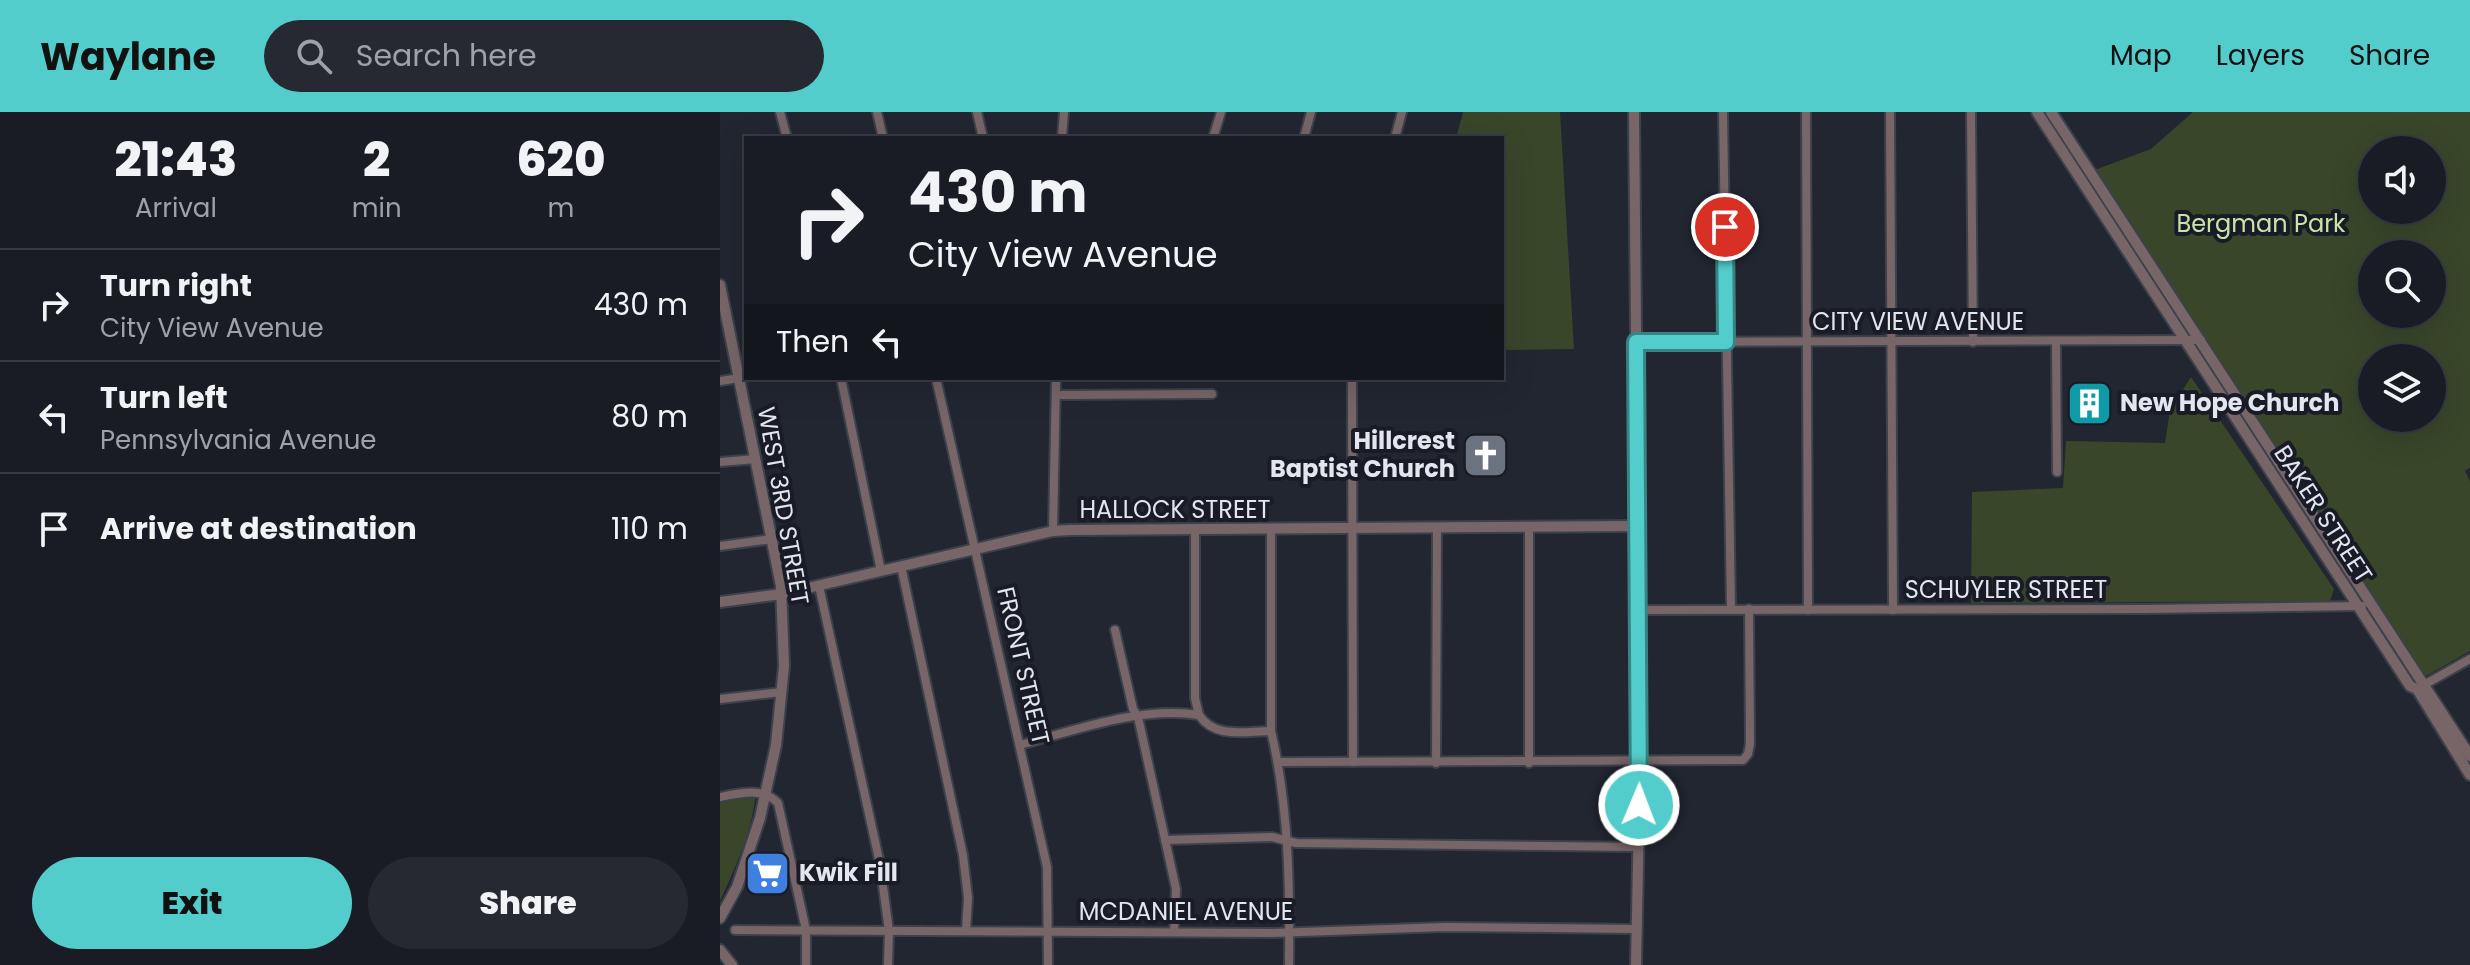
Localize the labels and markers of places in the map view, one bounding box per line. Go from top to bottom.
pin [1691,193,1759,261]
building icon: New Hope Church [2065,379,2113,427]
place label: New Hope Church [2120,386,2339,419]
place label: Hillcrest Baptist Church [1270,424,1455,485]
church icon: Hillcrest Baptist Church [1462,431,1510,479]
supermarket icon: Kwik Fill [744,849,792,897]
place label: Kwik Fill [799,856,898,889]

